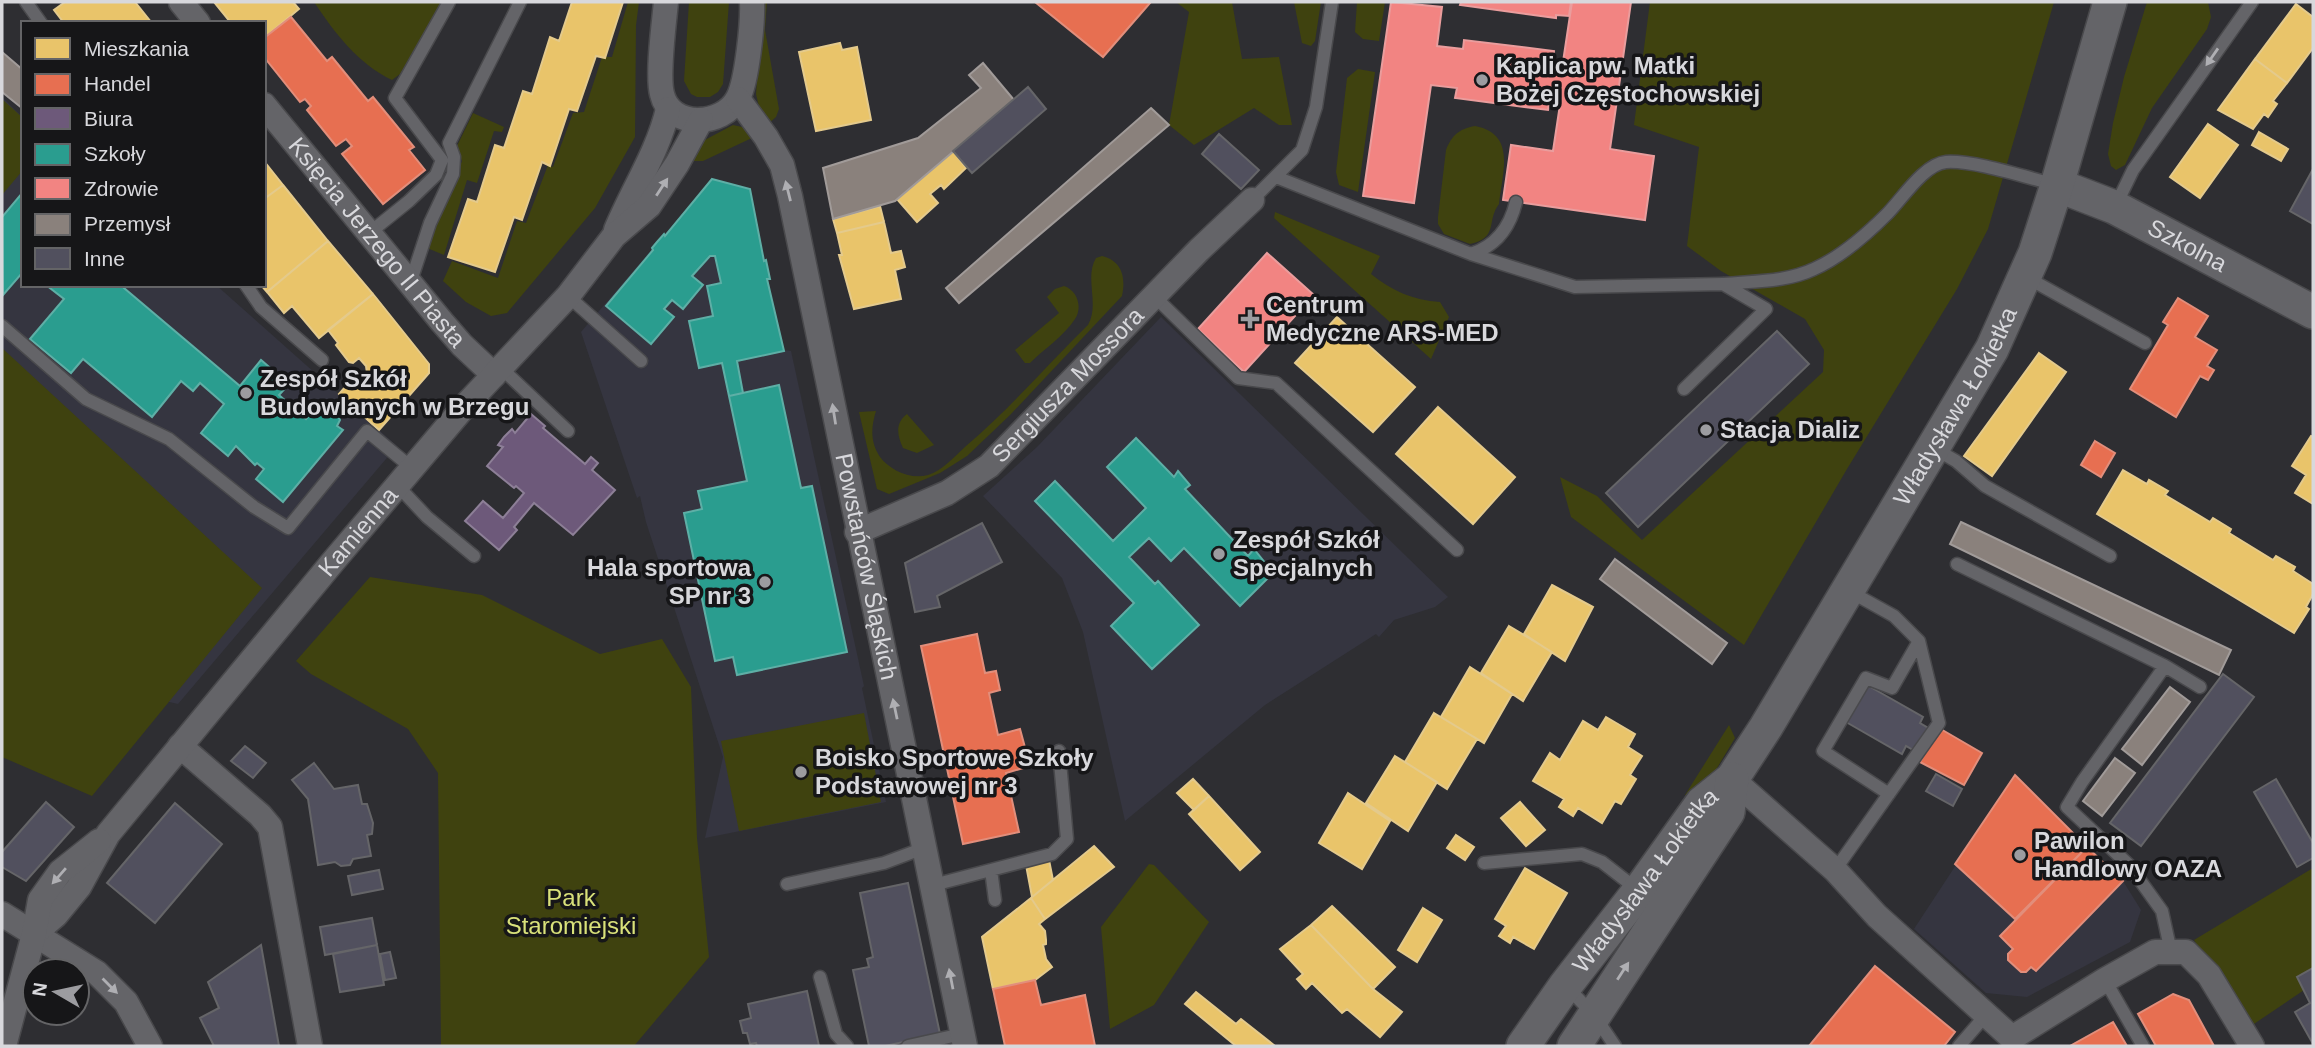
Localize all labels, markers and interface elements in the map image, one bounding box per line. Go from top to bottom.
legend [21,21,266,287]
text: Mieszkania [84,37,189,60]
one-way arrow [2205,48,2219,66]
place label: Kaplica pw. Matki Bożej Częstochowskiej [1496,52,1760,107]
text: Handel [84,72,151,95]
marker: Kaplica pw. Matki Bożej Częstochowskiej [1474,72,1490,88]
text: Biura [84,107,133,130]
street label: Księcia Jerzego II Piasta [283,132,472,353]
text: Szkoły [84,142,146,165]
text: Zdrowie [84,177,159,200]
one-way arrow [655,178,668,197]
one-way arrow [782,180,793,202]
text: Przemysł [84,212,171,235]
street label: Szkolna [2143,213,2232,277]
text: Inne [84,247,125,270]
place label: Centrum Medyczne ARS-MED [1266,291,1498,346]
street label: Sergiusza Mossora [986,301,1149,468]
street label: Władysława Łokietka [1888,302,2022,510]
marker: Centrum Medyczne ARS-MED [1240,309,1260,329]
place label: Zespół Szkół Budowlanych w Brzegu [260,365,529,420]
marker: Zespół Szkół Budowlanych w Brzegu [238,385,254,401]
one-way arrow [828,403,839,425]
place label: Stacja Dializ [1720,416,1860,443]
marker: Stacja Dializ [1698,422,1714,438]
street label: Powstańców Śląskich [830,451,903,682]
street label: Kamienna [313,481,403,582]
place label: Zespół Szkół Specjalnych [1233,526,1380,581]
marker: Zespół Szkół Specjalnych [1211,546,1227,562]
place label: Hala sportowa SP nr 3 [587,554,752,609]
marker: Hala sportowa SP nr 3 [757,574,773,590]
one-way arrow [889,698,900,720]
place label: Boisko Sportowe Szkoły Podstawowej nr 3 [815,744,1094,799]
marker: Boisko Sportowe Szkoły Podstawowej nr 3 [793,764,809,780]
street label: Władysława Łokietka [1567,782,1723,978]
place label: Pawilon Handlowy OAZA [2034,827,2222,882]
marker: Pawilon Handlowy OAZA [2012,847,2028,863]
one-way arrow [51,867,67,885]
park label: Park Staromiejski [506,884,636,939]
north arrow [21,957,91,1027]
one-way arrow [1616,961,1629,980]
one-way arrow [946,968,957,990]
one-way arrow [101,978,118,994]
text: N [28,981,51,998]

